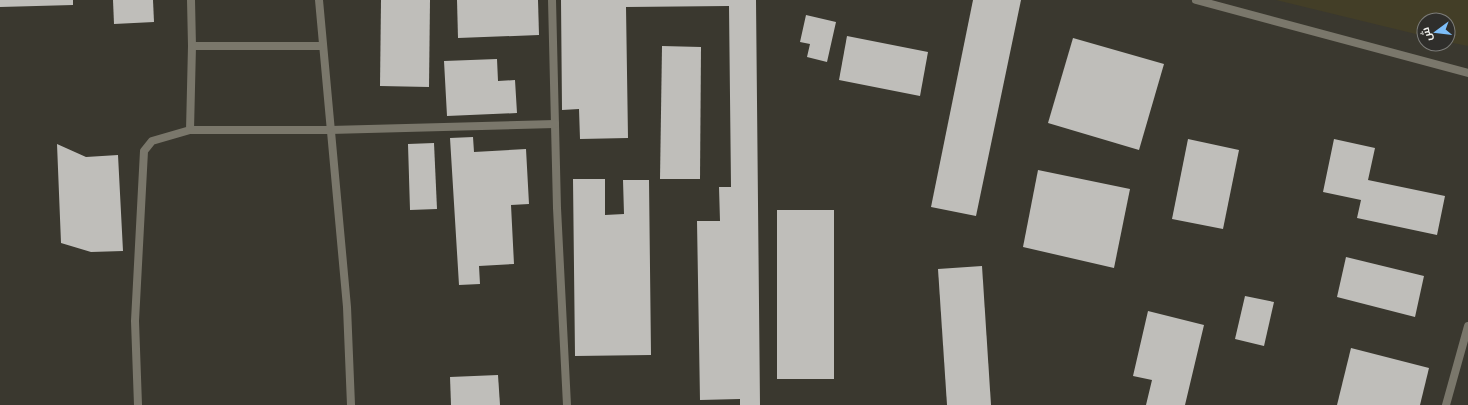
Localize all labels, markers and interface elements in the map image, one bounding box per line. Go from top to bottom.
north arrow [1416,12,1456,52]
text: ش [1419,26,1436,43]

